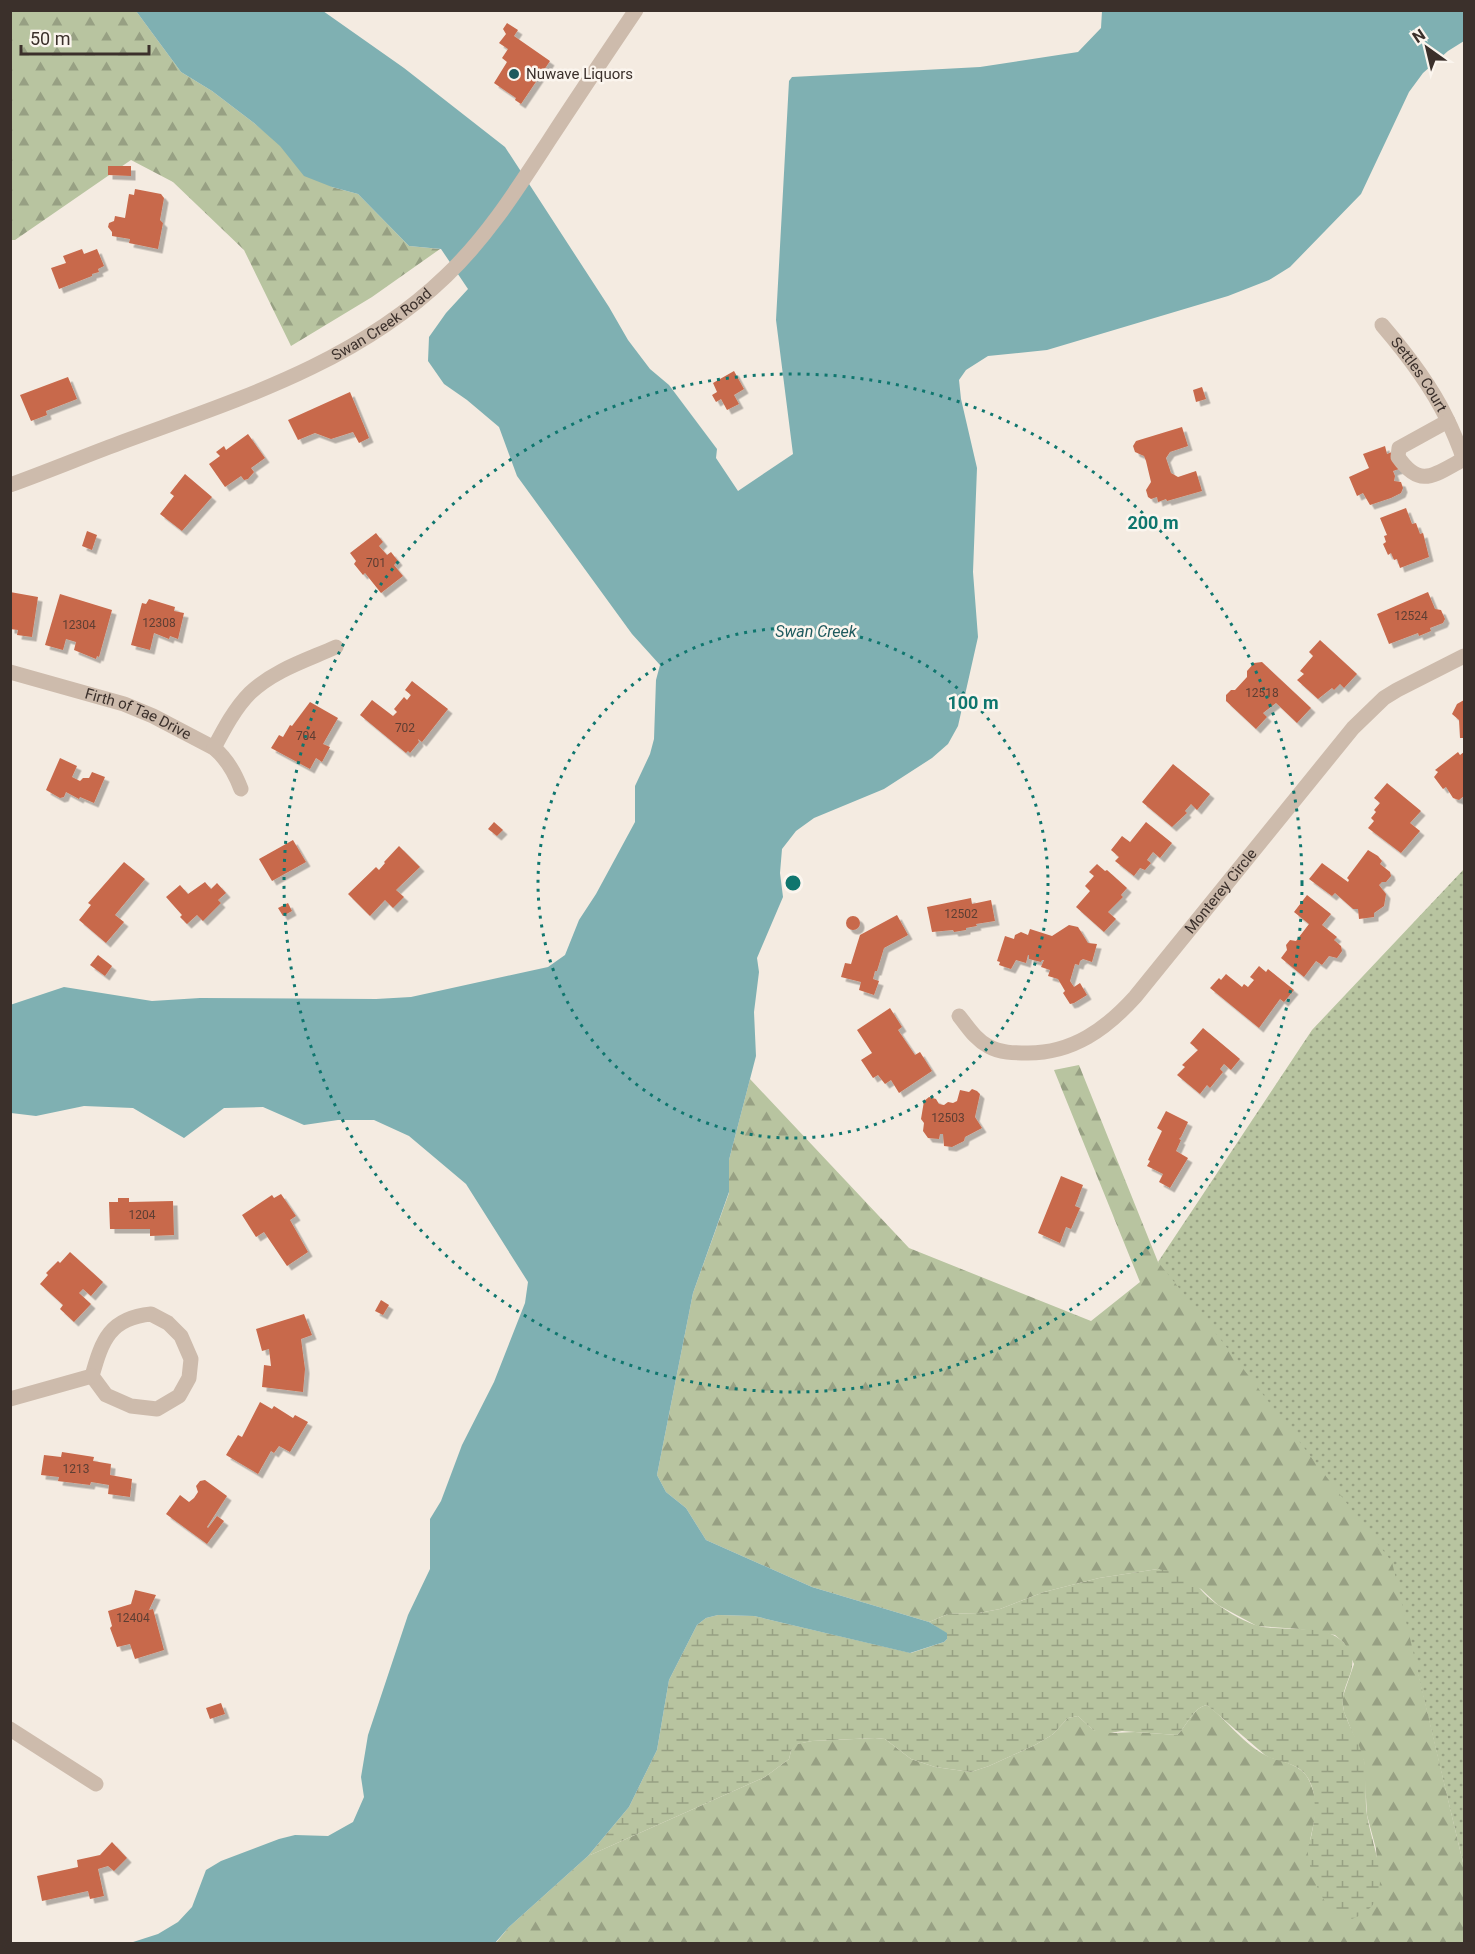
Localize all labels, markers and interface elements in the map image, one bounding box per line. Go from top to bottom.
scale bar [21,18,148,56]
north arrow [1397,18,1457,78]
text: N [1409,25,1429,47]
text: 50 m [30,28,70,49]
place label: Nuwave Liquors [526,65,633,83]
marker: Nuwave Liquors [507,67,521,81]
street label: Swan Creek Road [328,284,435,364]
street label: Settles Court [1387,334,1451,415]
text: 200 m [1127,512,1179,533]
house number: 701 [366,556,386,570]
house number: 12524 [1394,609,1428,623]
house number: 12308 [142,616,176,630]
house number: 12304 [62,618,96,632]
water label: Swan Creek [775,622,858,641]
street label: Firth of Tae Drive [83,685,194,743]
house number: 12518 [1245,686,1279,700]
text: 100 m [947,692,999,713]
house number: 702 [395,721,415,735]
house number: 704 [296,729,316,743]
street label: Monterey Circle [1181,845,1261,937]
centre of rings [783,873,803,893]
house number: 12502 [944,907,978,921]
house number: 12503 [931,1111,965,1125]
house number: 1204 [129,1208,156,1222]
house number: 1213 [63,1462,89,1476]
house number: 12404 [116,1611,150,1625]

